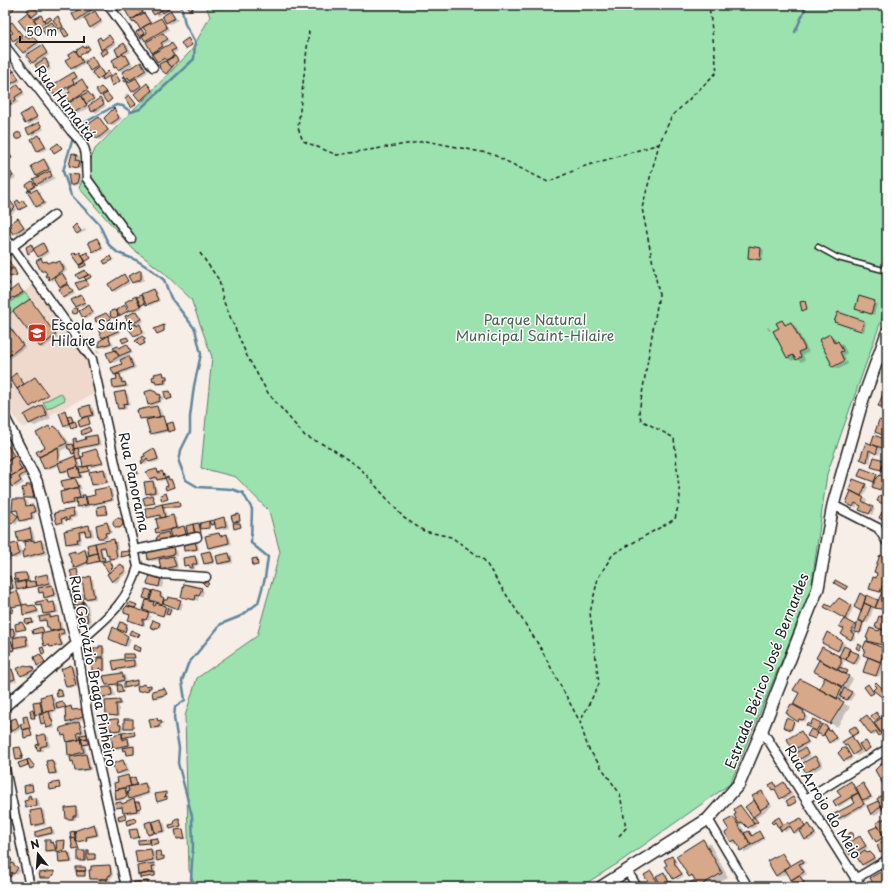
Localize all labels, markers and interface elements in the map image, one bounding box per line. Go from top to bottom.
scale bar [20,18,84,44]
text: 50 m [26,22,57,40]
street label: Rua Humaitá [30,61,101,145]
park label: Parque Natural Municipal Saint-Hilaire [456,309,614,346]
place label: Escola Saint Hilaire [51,314,133,351]
school or university icon: Escola Saint Hilaire [26,322,48,344]
street label: Rua Panorama [114,430,155,534]
street label: Estrada Bérico José Bernardes [719,570,814,772]
street label: Rua Gervázio Braga Pinheiro [65,573,122,769]
street label: Rua Arroio do Meio [780,741,867,863]
north arrow [18,834,58,874]
text: N [28,834,42,853]

